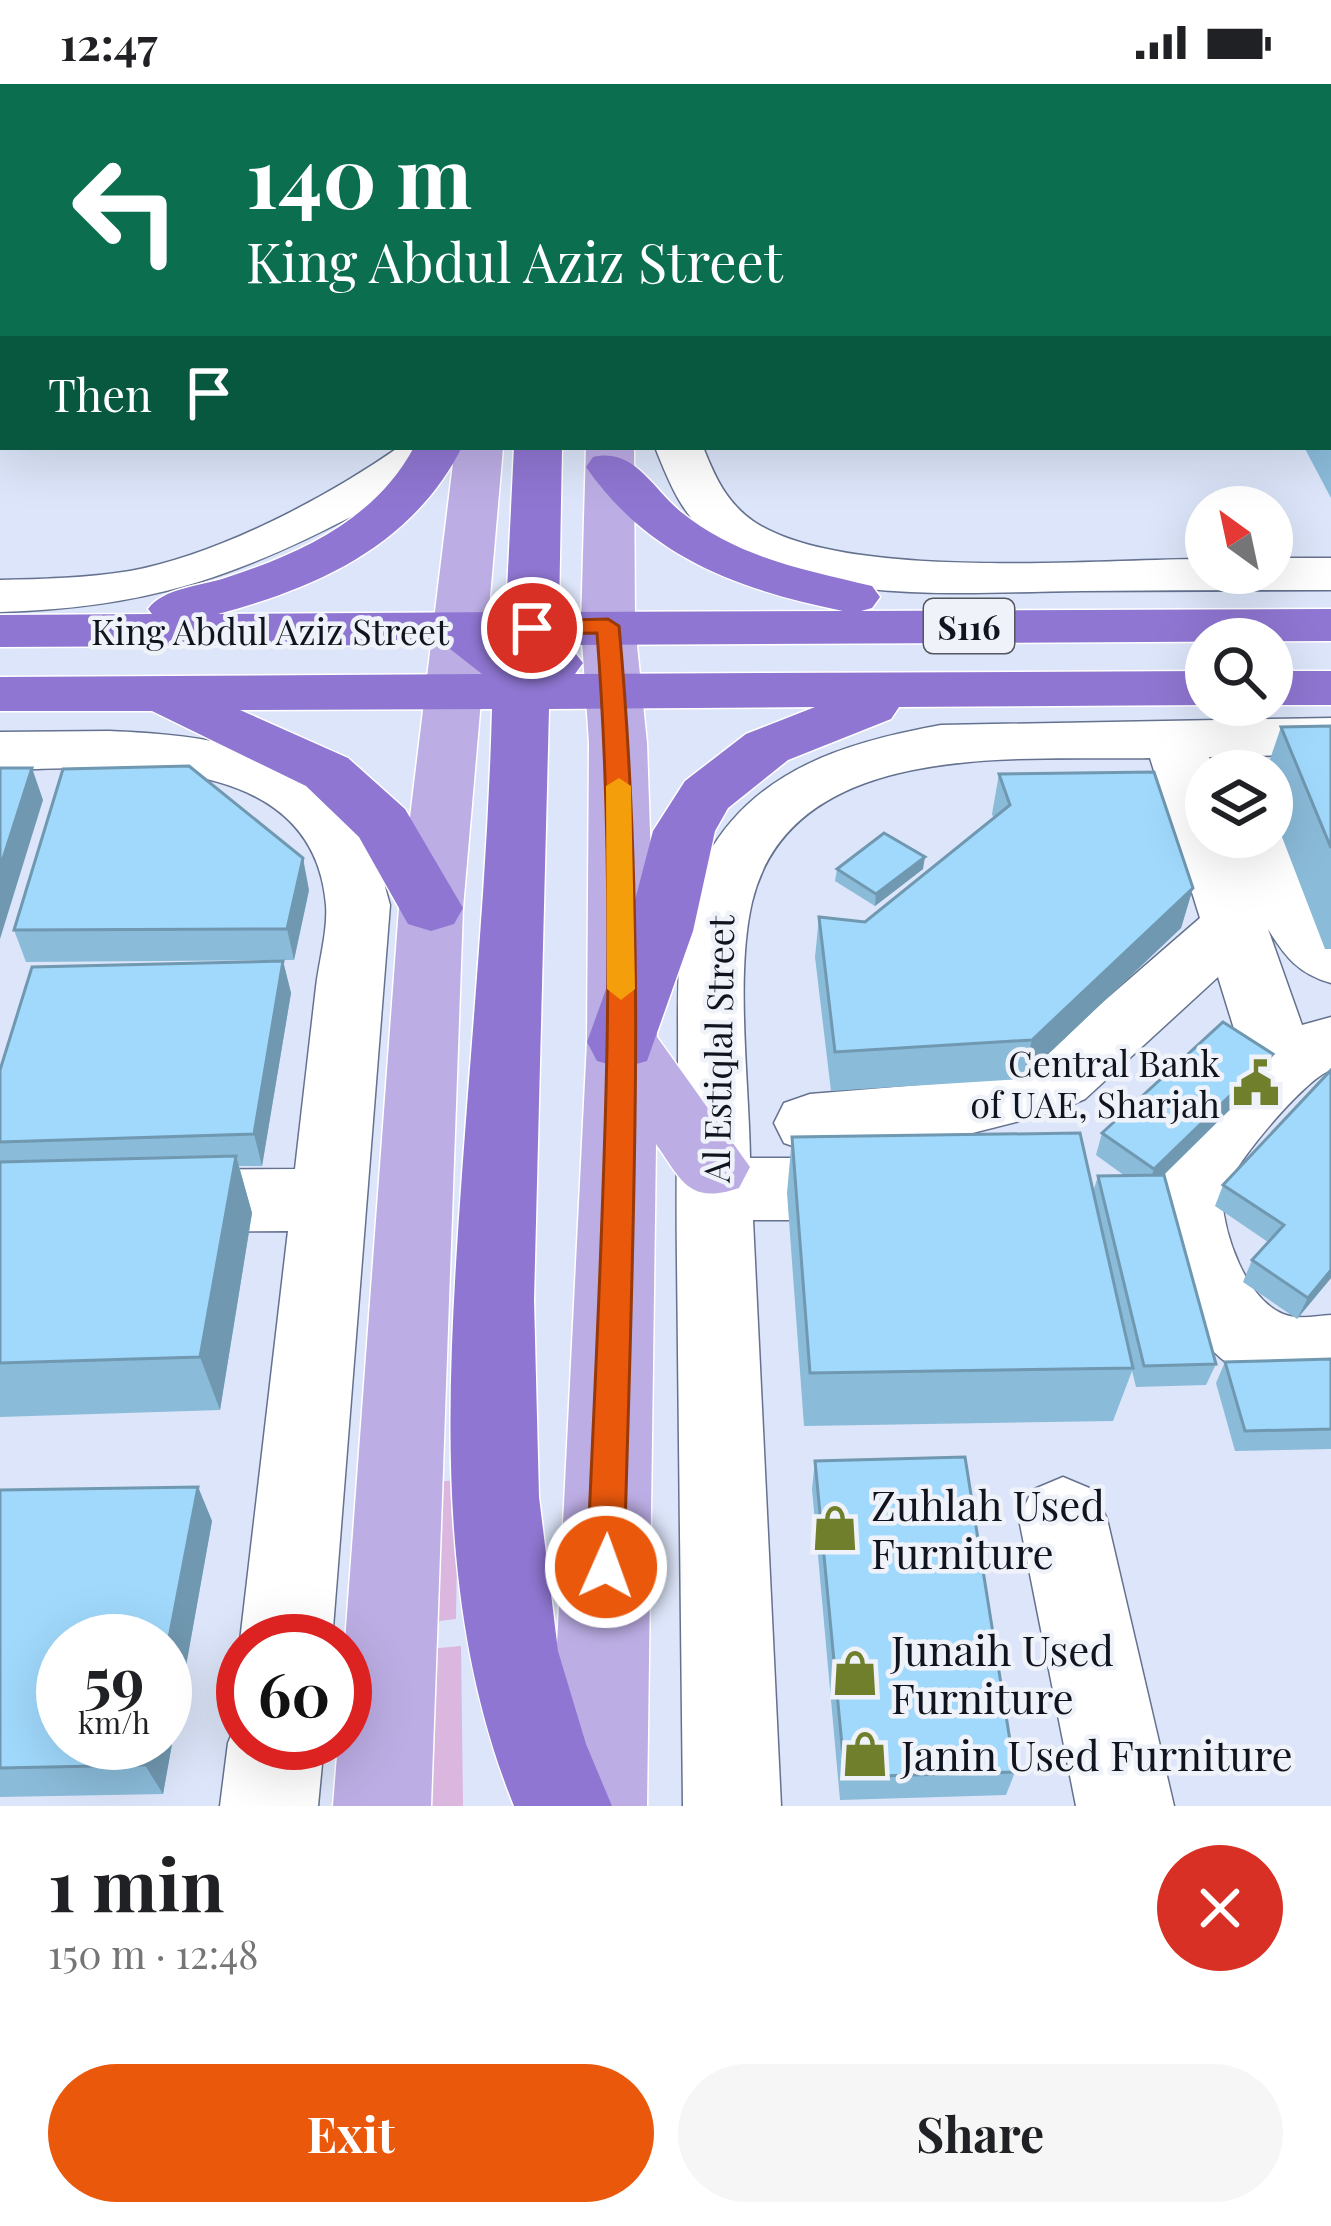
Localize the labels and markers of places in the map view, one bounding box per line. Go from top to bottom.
pin [481,577,583,679]
place label: Central Bank of UAE, Sharjah [970,1038,1220,1127]
public building icon: Central Bank of UAE, Sharjah [1231,1058,1281,1108]
place label: Zuhlah Used Furniture [871,1476,1105,1580]
shop icon: Zuhlah Used Furniture [810,1503,860,1553]
place label: Junaih Used Furniture [890,1621,1114,1725]
shop icon: Junaih Used Furniture [830,1648,880,1698]
place label: Janin Used Furniture [900,1726,1293,1782]
shop icon: Janin Used Furniture [840,1729,890,1779]

